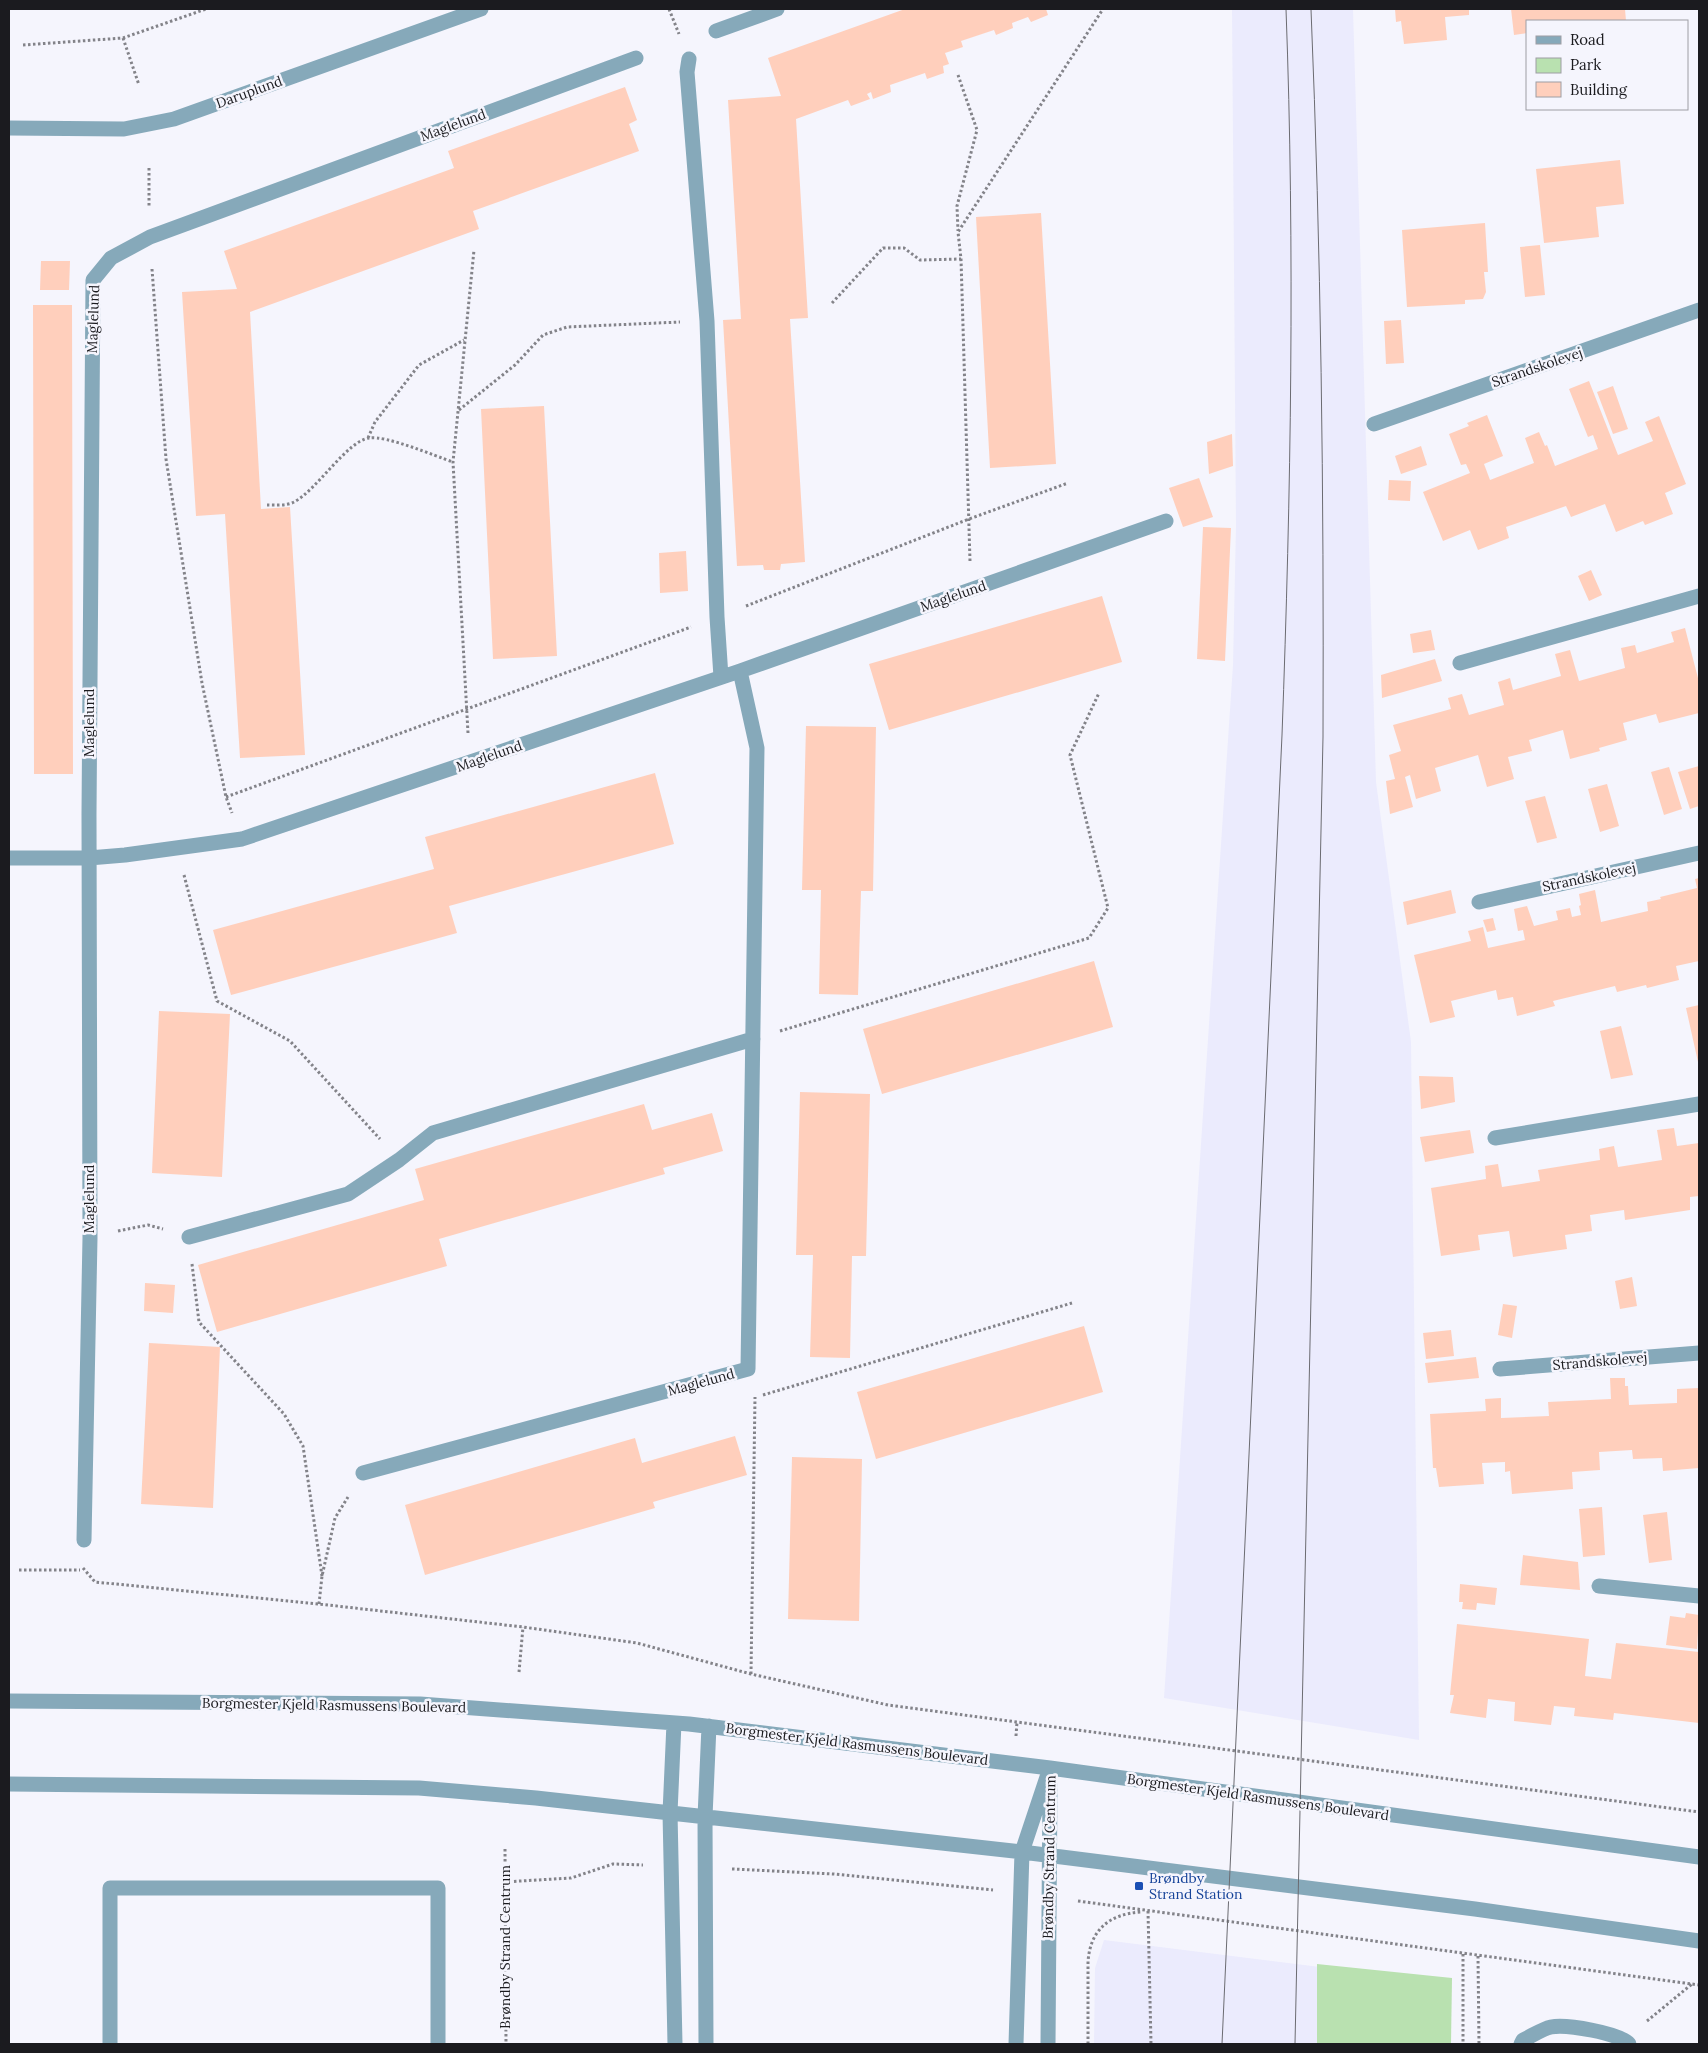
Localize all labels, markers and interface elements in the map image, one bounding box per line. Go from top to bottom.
legend [1526,20,1688,110]
text: Road [1570,30,1605,49]
text: Park [1570,55,1601,74]
street label: Daruplund [213,72,285,112]
text: Building [1570,80,1628,99]
street label: Maglelund [418,105,488,145]
street label: Maglelund [83,284,103,354]
street label: Strandskolevej [1489,343,1585,391]
street label: Maglelund [918,576,988,616]
street label: Maglelund [80,689,98,757]
street label: Maglelund [454,736,524,776]
street label: Strandskolevej [1541,858,1637,896]
street label: Maglelund [80,1165,98,1233]
street label: Strandskolevej [1552,1348,1648,1374]
street label: Maglelund [666,1364,736,1400]
street label: Borgmester Kjeld Rasmussens Boulevard [202,1694,466,1716]
street label: Borgmester Kjeld Rasmussens Boulevard [725,1719,989,1769]
street label: Borgmester Kjeld Rasmussens Boulevard [1126,1770,1390,1824]
street label: Brøndby Strand Centrum [1039,1774,1059,1939]
street label: Brøndby Strand Centrum [496,1865,514,2029]
place label: Brøndby Strand Station [1149,1869,1243,1903]
marker: Brøndby Strand Station [1133,1880,1145,1892]

